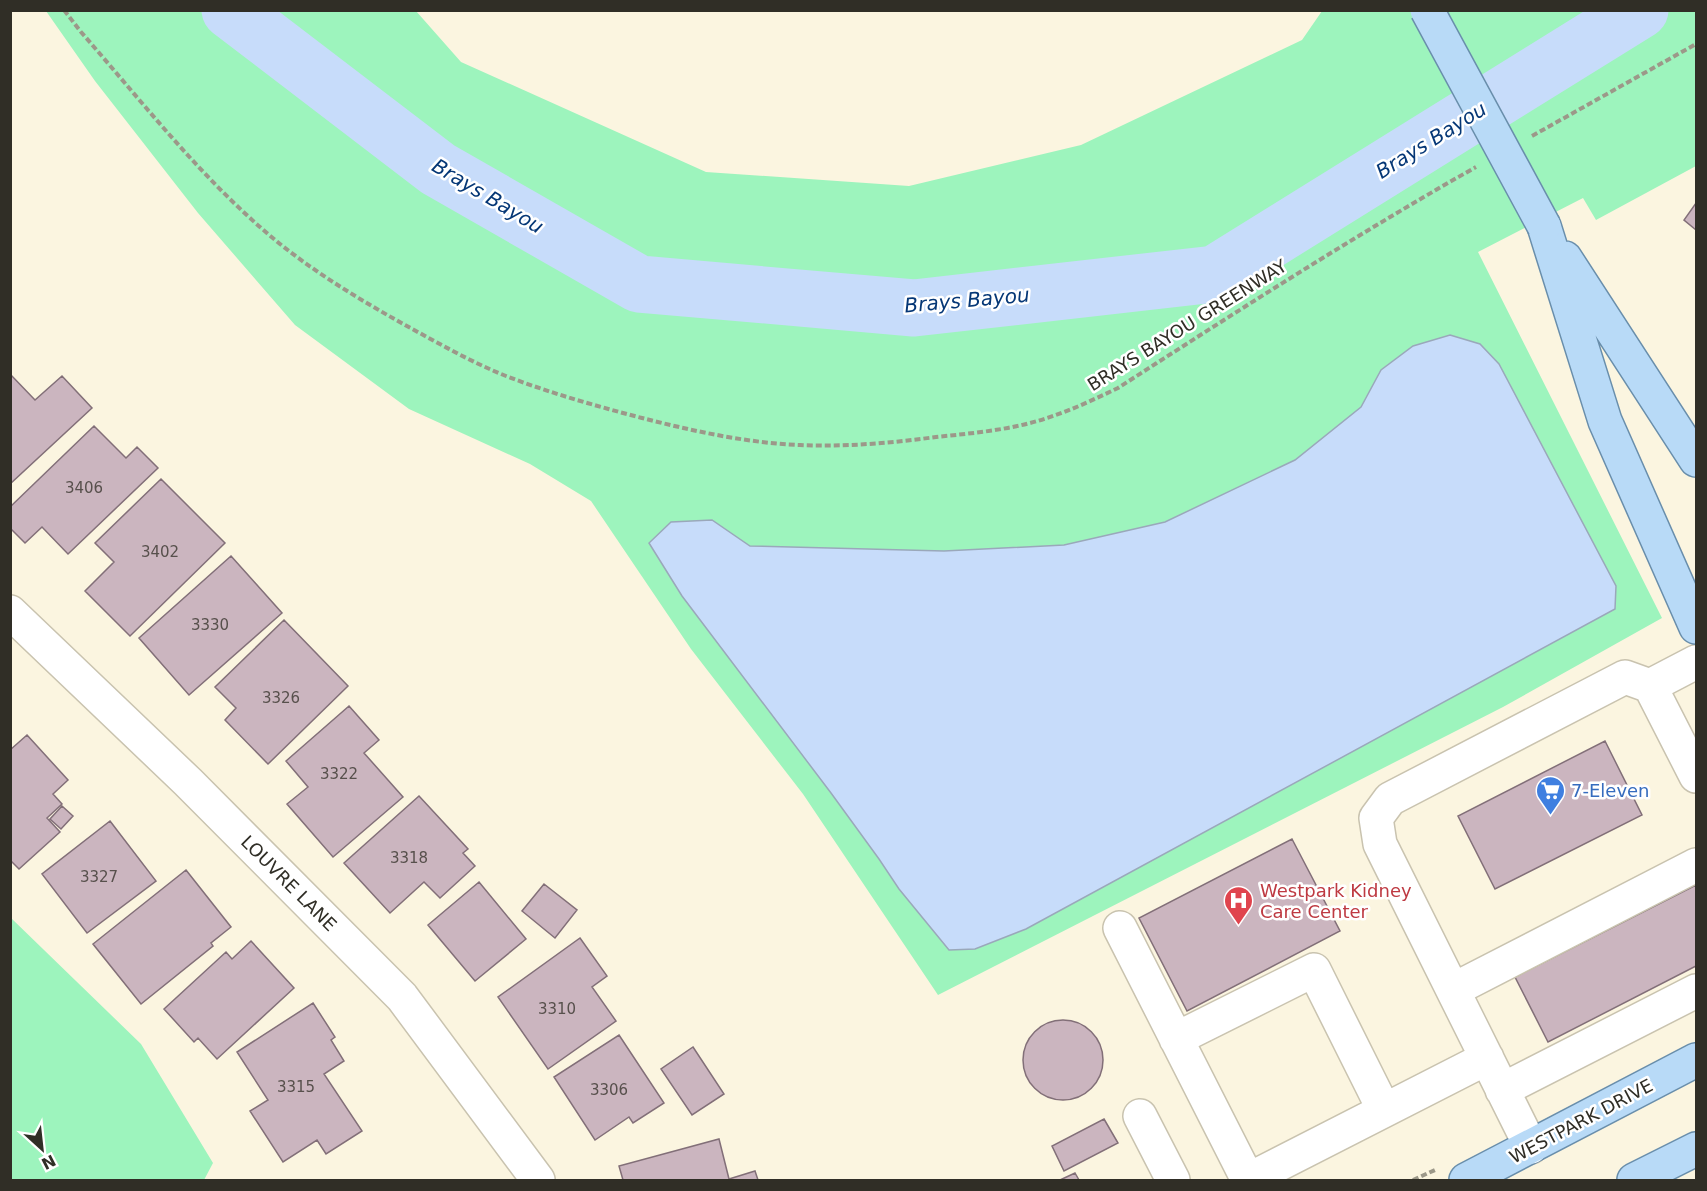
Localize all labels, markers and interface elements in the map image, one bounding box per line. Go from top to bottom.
water label: Brays Bayou [1371,97,1491,183]
water label: Brays Bayou [428,153,548,239]
street label: BRAYS BAYOU GREENWAY [1084,254,1291,395]
water label: Brays Bayou [903,283,1031,317]
house number: 3406 [65,479,103,497]
house number: 3402 [141,543,179,561]
house number: 3330 [191,616,229,634]
house number: 3326 [262,689,300,707]
house number: 3322 [320,765,358,783]
supermarket icon: 7-Eleven [1534,774,1566,816]
place label: 7-Eleven [1571,780,1650,801]
street label: LOUVRE LANE [237,831,341,935]
house number: 3318 [390,849,428,867]
house number: 3327 [80,868,118,886]
place label: Westpark Kidney Care Center [1260,880,1412,922]
hospital icon: Westpark Kidney Care Center [1223,884,1255,926]
house number: 3310 [538,1000,576,1018]
street label: WESTPARK DRIVE [1506,1074,1656,1168]
house number: 3315 [277,1078,315,1096]
house number: 3306 [590,1081,628,1099]
north arrow [12,1119,72,1179]
text: N [38,1150,59,1173]

